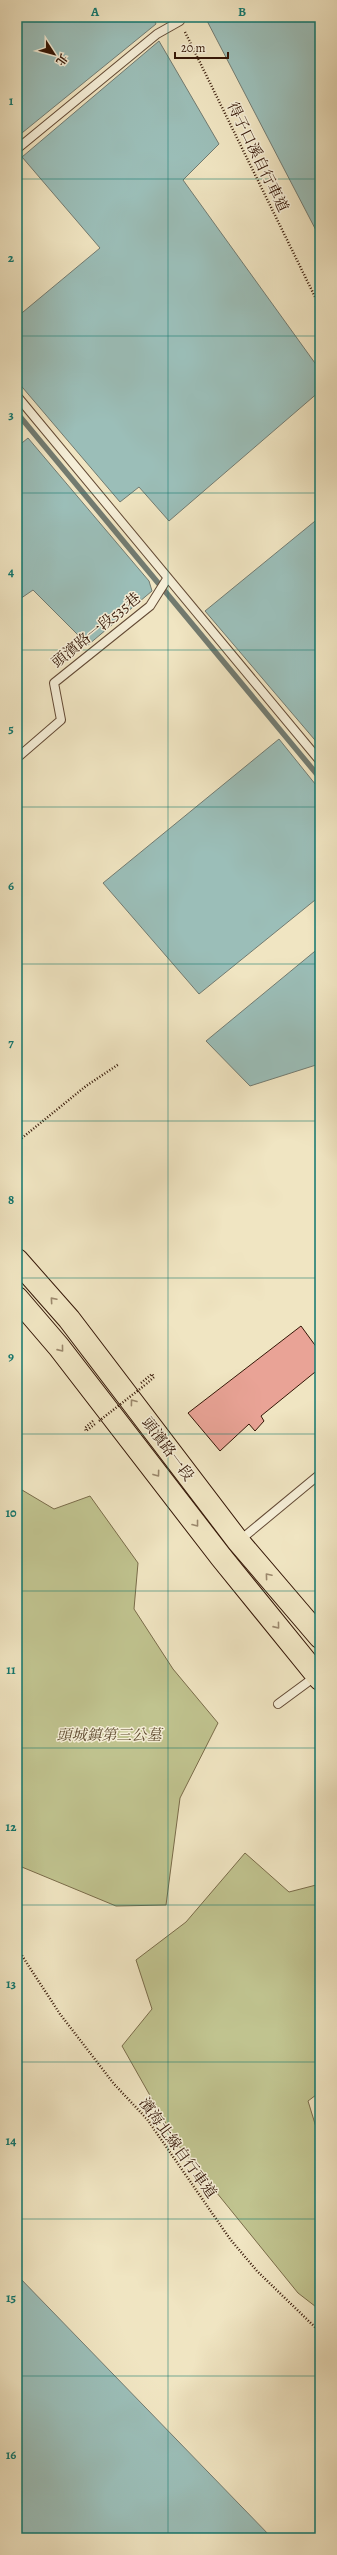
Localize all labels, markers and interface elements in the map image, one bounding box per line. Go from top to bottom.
text: A [90,3,100,20]
text: B [238,3,246,20]
north arrow [34,34,74,74]
scale bar [175,34,228,60]
text: 20 m [181,40,205,56]
text: 北 [52,51,71,68]
text: 1 [9,92,14,109]
street label: 得子口溪自行車道 [223,99,293,215]
text: 2 [8,249,15,266]
text: 3 [8,406,14,423]
text: 4 [8,563,14,580]
street label: 頭濱路一段535巷 [47,588,145,672]
text: 5 [8,720,14,737]
text: 6 [8,877,14,894]
text: 7 [8,1034,14,1051]
text: 8 [8,1191,14,1208]
one-way arrow [50,1297,57,1304]
one-way arrow [56,1344,63,1351]
text: 9 [8,1348,14,1365]
one-way arrow [131,1400,138,1407]
street label: 頭濱路一段 [137,1413,199,1485]
one-way arrow [152,1470,160,1477]
text: 10 [5,1504,17,1521]
one-way arrow [191,1520,198,1527]
one-way arrow [265,1573,272,1580]
one-way arrow [272,1621,279,1629]
text: 11 [6,1661,16,1678]
park label: 頭城鎮第三公墓 [56,1725,164,1745]
text: 12 [6,1818,17,1835]
text: 13 [6,1975,17,1992]
street label: 濱海北線自行車道 [135,2094,221,2202]
text: 14 [6,2132,16,2149]
text: 15 [6,2289,17,2306]
text: 16 [6,2446,16,2463]

